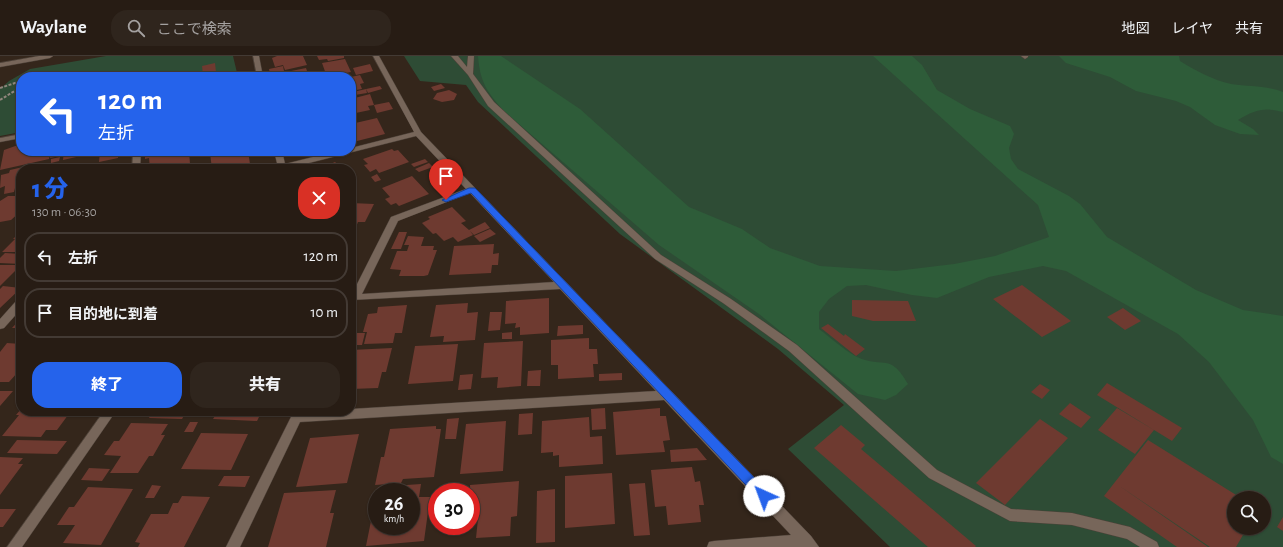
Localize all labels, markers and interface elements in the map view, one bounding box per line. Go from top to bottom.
search box [111,10,391,46]
icon: search [125,17,147,39]
text: Waylane [20,18,87,37]
text: ここで検索 [157,22,232,37]
text: 地図 [1121,22,1149,36]
text: レイヤ [1171,22,1213,36]
text: 共有 [1235,22,1263,36]
text: 120 m [98,87,163,115]
icon: left [32,88,84,140]
text: 左折 [98,125,134,143]
pin [429,159,463,200]
icon: arrive [435,165,457,187]
button: close [298,177,340,219]
text: 1 分 [32,178,68,202]
text: 130 m · 06:30 [32,206,97,219]
icon: left [34,246,56,268]
text: 120 m [304,249,338,264]
text: 左折 [68,251,98,266]
icon: arrive [34,302,56,324]
text: 10 m [310,305,338,320]
text: 目的地に到着 [68,307,158,322]
button: 終了 [32,362,182,408]
button: 共有 [190,362,340,408]
position arrow [743,475,785,517]
speed limit sign: 30 [428,483,480,535]
map controls [1227,491,1271,535]
button: search [1227,491,1271,535]
text: 26 [384,494,404,514]
text: km/h [384,514,404,524]

